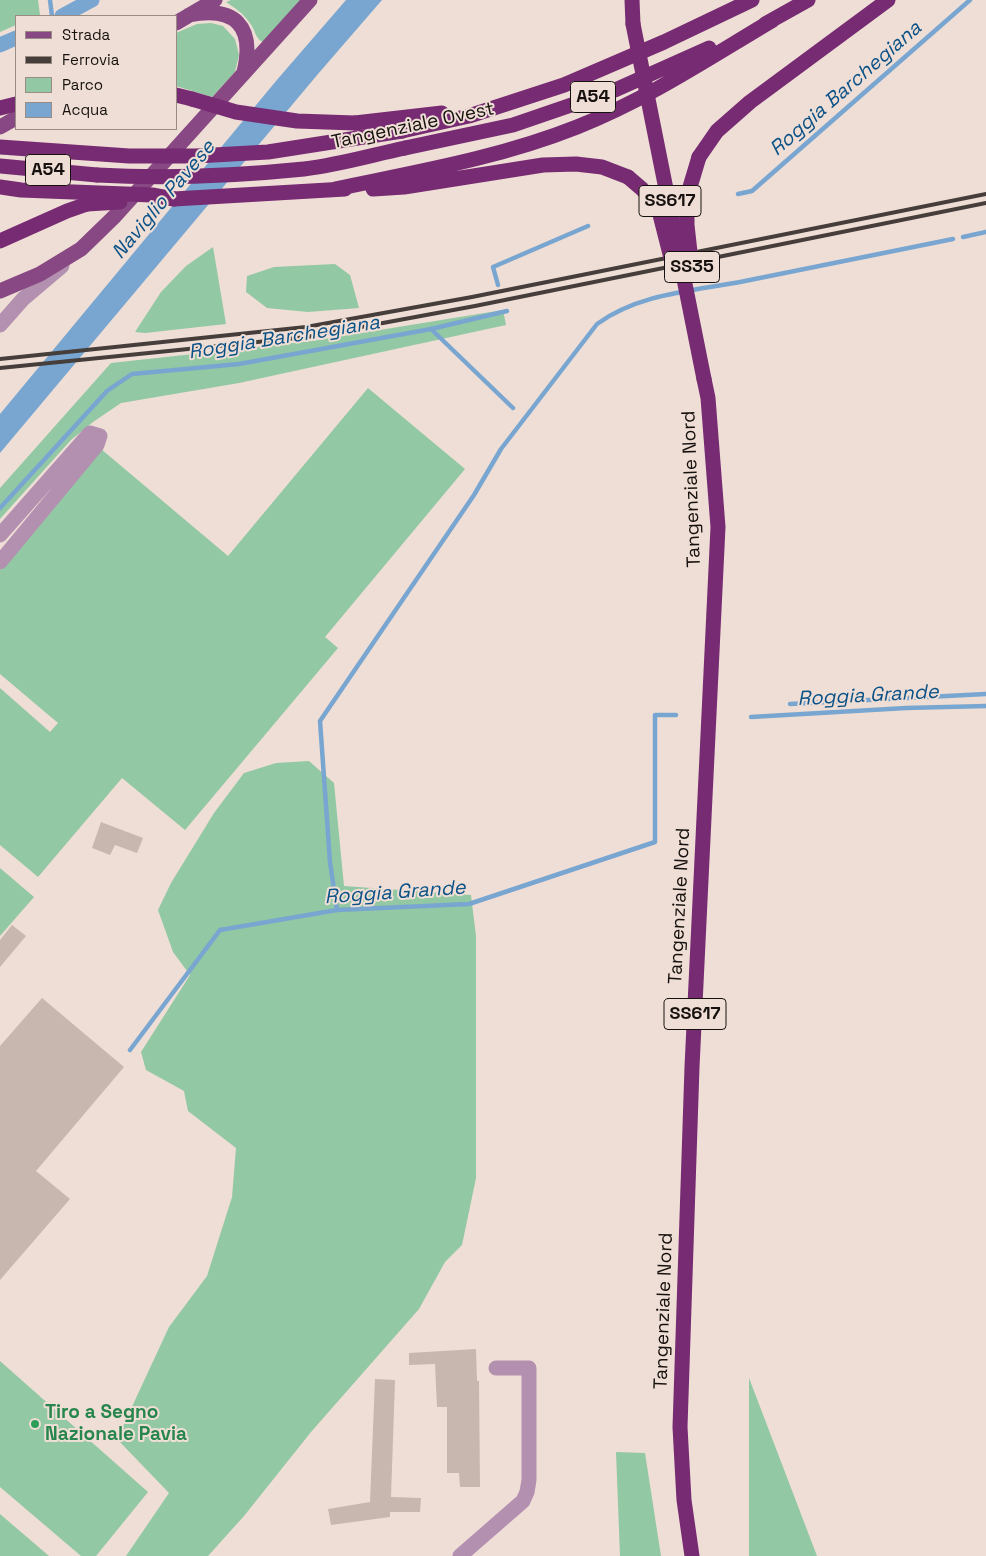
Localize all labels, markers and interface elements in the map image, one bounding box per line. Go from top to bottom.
legend [15,15,178,130]
water label: Roggia Barchegiana [765,17,927,161]
text: Strada [62,25,110,44]
text: Ferrovia [62,50,119,69]
text: Parco [62,75,103,94]
road number: A54 [570,81,616,112]
street label: Tangenziale Ovest [330,98,496,154]
text: Acqua [62,100,108,119]
water label: Naviglio Pavese [107,136,221,264]
road number: A54 [26,154,70,186]
road number: SS617 [639,186,701,217]
road number: SS35 [664,252,720,282]
water label: Roggia Barchegiana [187,311,381,365]
street label: Tangenziale Nord [678,410,706,568]
water label: Roggia Grande [797,680,939,712]
street label: Tangenziale Nord [665,827,695,985]
water label: Roggia Grande [324,876,466,910]
road number: SS617 [664,999,726,1030]
street label: Tangenziale Nord [650,1232,678,1390]
place label: Tiro a Segno Nazionale Pavia [45,1402,187,1446]
marker: Tiro a Segno Nazionale Pavia [29,1418,41,1430]

